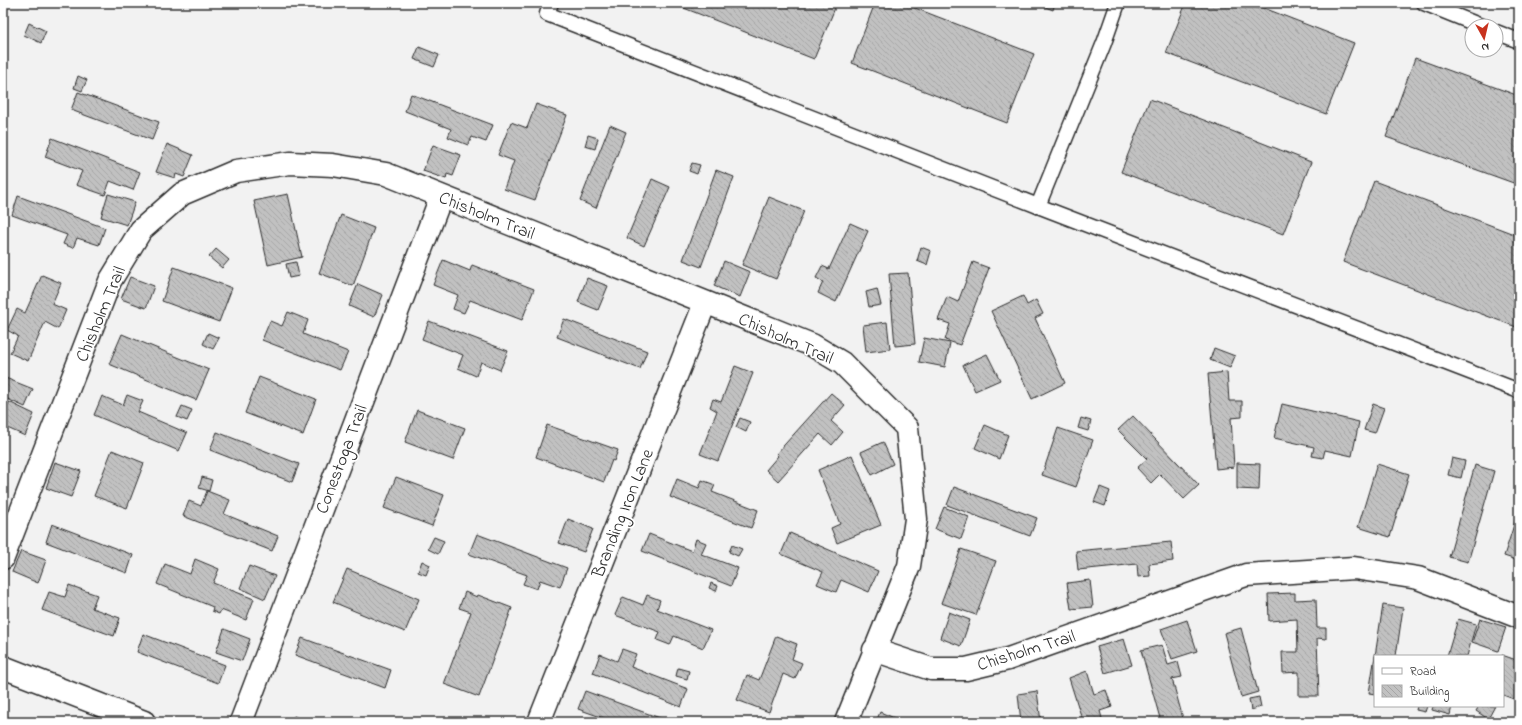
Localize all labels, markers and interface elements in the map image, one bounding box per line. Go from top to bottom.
north arrow [1464,18,1504,58]
text: N [1480,38,1490,55]
street label: Chisholm Trail [434,186,538,248]
street label: Chisholm Trail [70,263,134,367]
street label: Chisholm Trail [734,307,837,372]
street label: Conestoga Trail [310,401,377,518]
street label: Branding Iron Lane [586,445,663,583]
street label: Chisholm Trail [974,625,1079,679]
legend [1374,655,1504,707]
text: Road [1410,663,1436,681]
text: Building [1409,683,1449,702]

